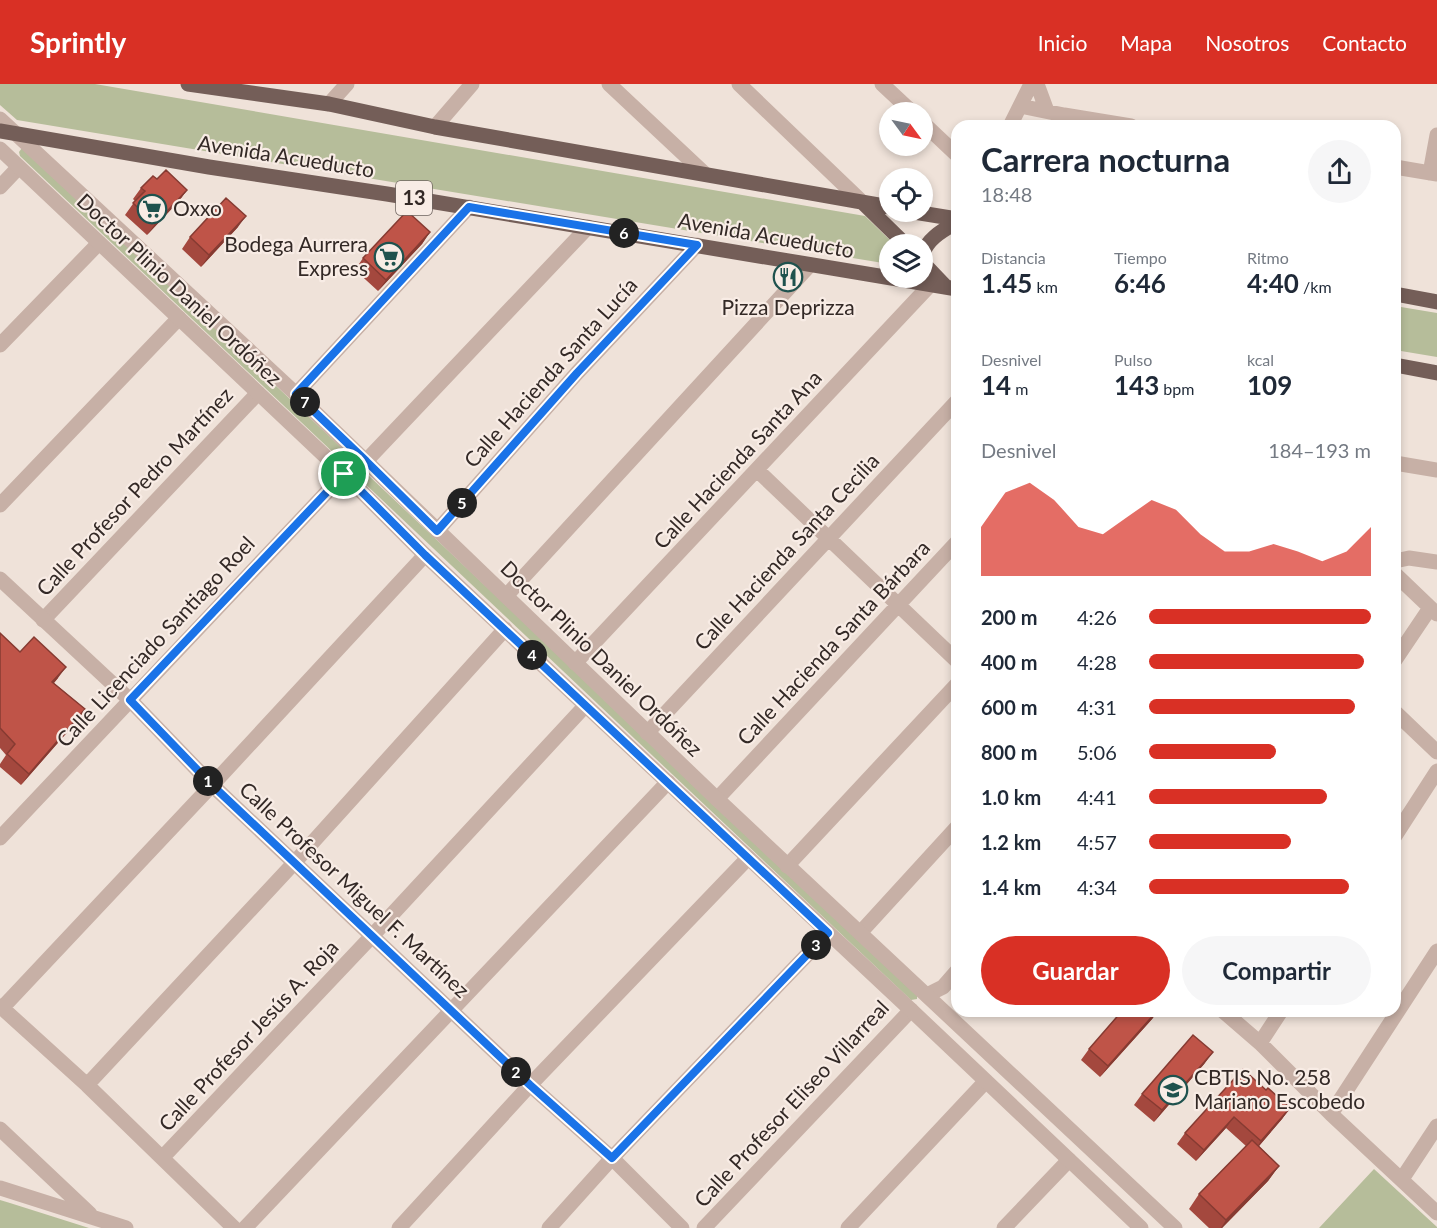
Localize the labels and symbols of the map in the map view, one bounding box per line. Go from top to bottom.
north arrow [879,102,933,156]
street label: Avenida Acueducto [196,129,376,182]
road number: 13 [396,181,432,215]
street label: Doctor Plinio Daniel Ordóñez [73,188,287,390]
supermarket icon: Oxxo [136,193,168,225]
place label: Oxxo [173,195,222,220]
street label: Avenida Acueducto [676,207,856,262]
pin: 6 [609,218,639,248]
place label: Bodega Aurrera Express [224,231,368,280]
supermarket icon: Bodega Aurrera Express [373,241,405,273]
restaurant icon: Pizza Deprizza [772,261,804,293]
street label: Calle Hacienda Santa Lucía [458,272,642,472]
place label: Pizza Deprizza [721,294,855,319]
street label: Calle Hacienda Santa Ana [648,365,826,553]
street label: Calle Profesor Pedro Martínez [31,382,237,600]
pin: 7 [290,387,320,417]
pin [318,448,369,499]
street label: Calle Hacienda Santa Cecilia [688,448,884,654]
pin: 5 [447,488,477,518]
street label: Calle Licenciado Santiago Roel [51,530,259,752]
street label: Calle Hacienda Santa Bárbara [731,534,934,749]
street label: Doctor Plinio Daniel Ordóñez [496,555,708,761]
pin: 4 [517,640,547,670]
pin: 1 [193,766,223,796]
street label: Calle Profesor Miguel F. Martínez [235,776,475,1002]
pin: 3 [801,930,831,960]
street label: Calle Profesor Jesús A. Roja [153,934,343,1136]
street label: Calle Profesor Eliseo Villarreal [688,994,893,1212]
pin: 2 [501,1057,531,1087]
place label: CBTIS No. 258 Mariano Escobedo [1194,1064,1365,1113]
school or university icon: CBTIS No. 258 Mariano Escobedo [1157,1074,1189,1106]

